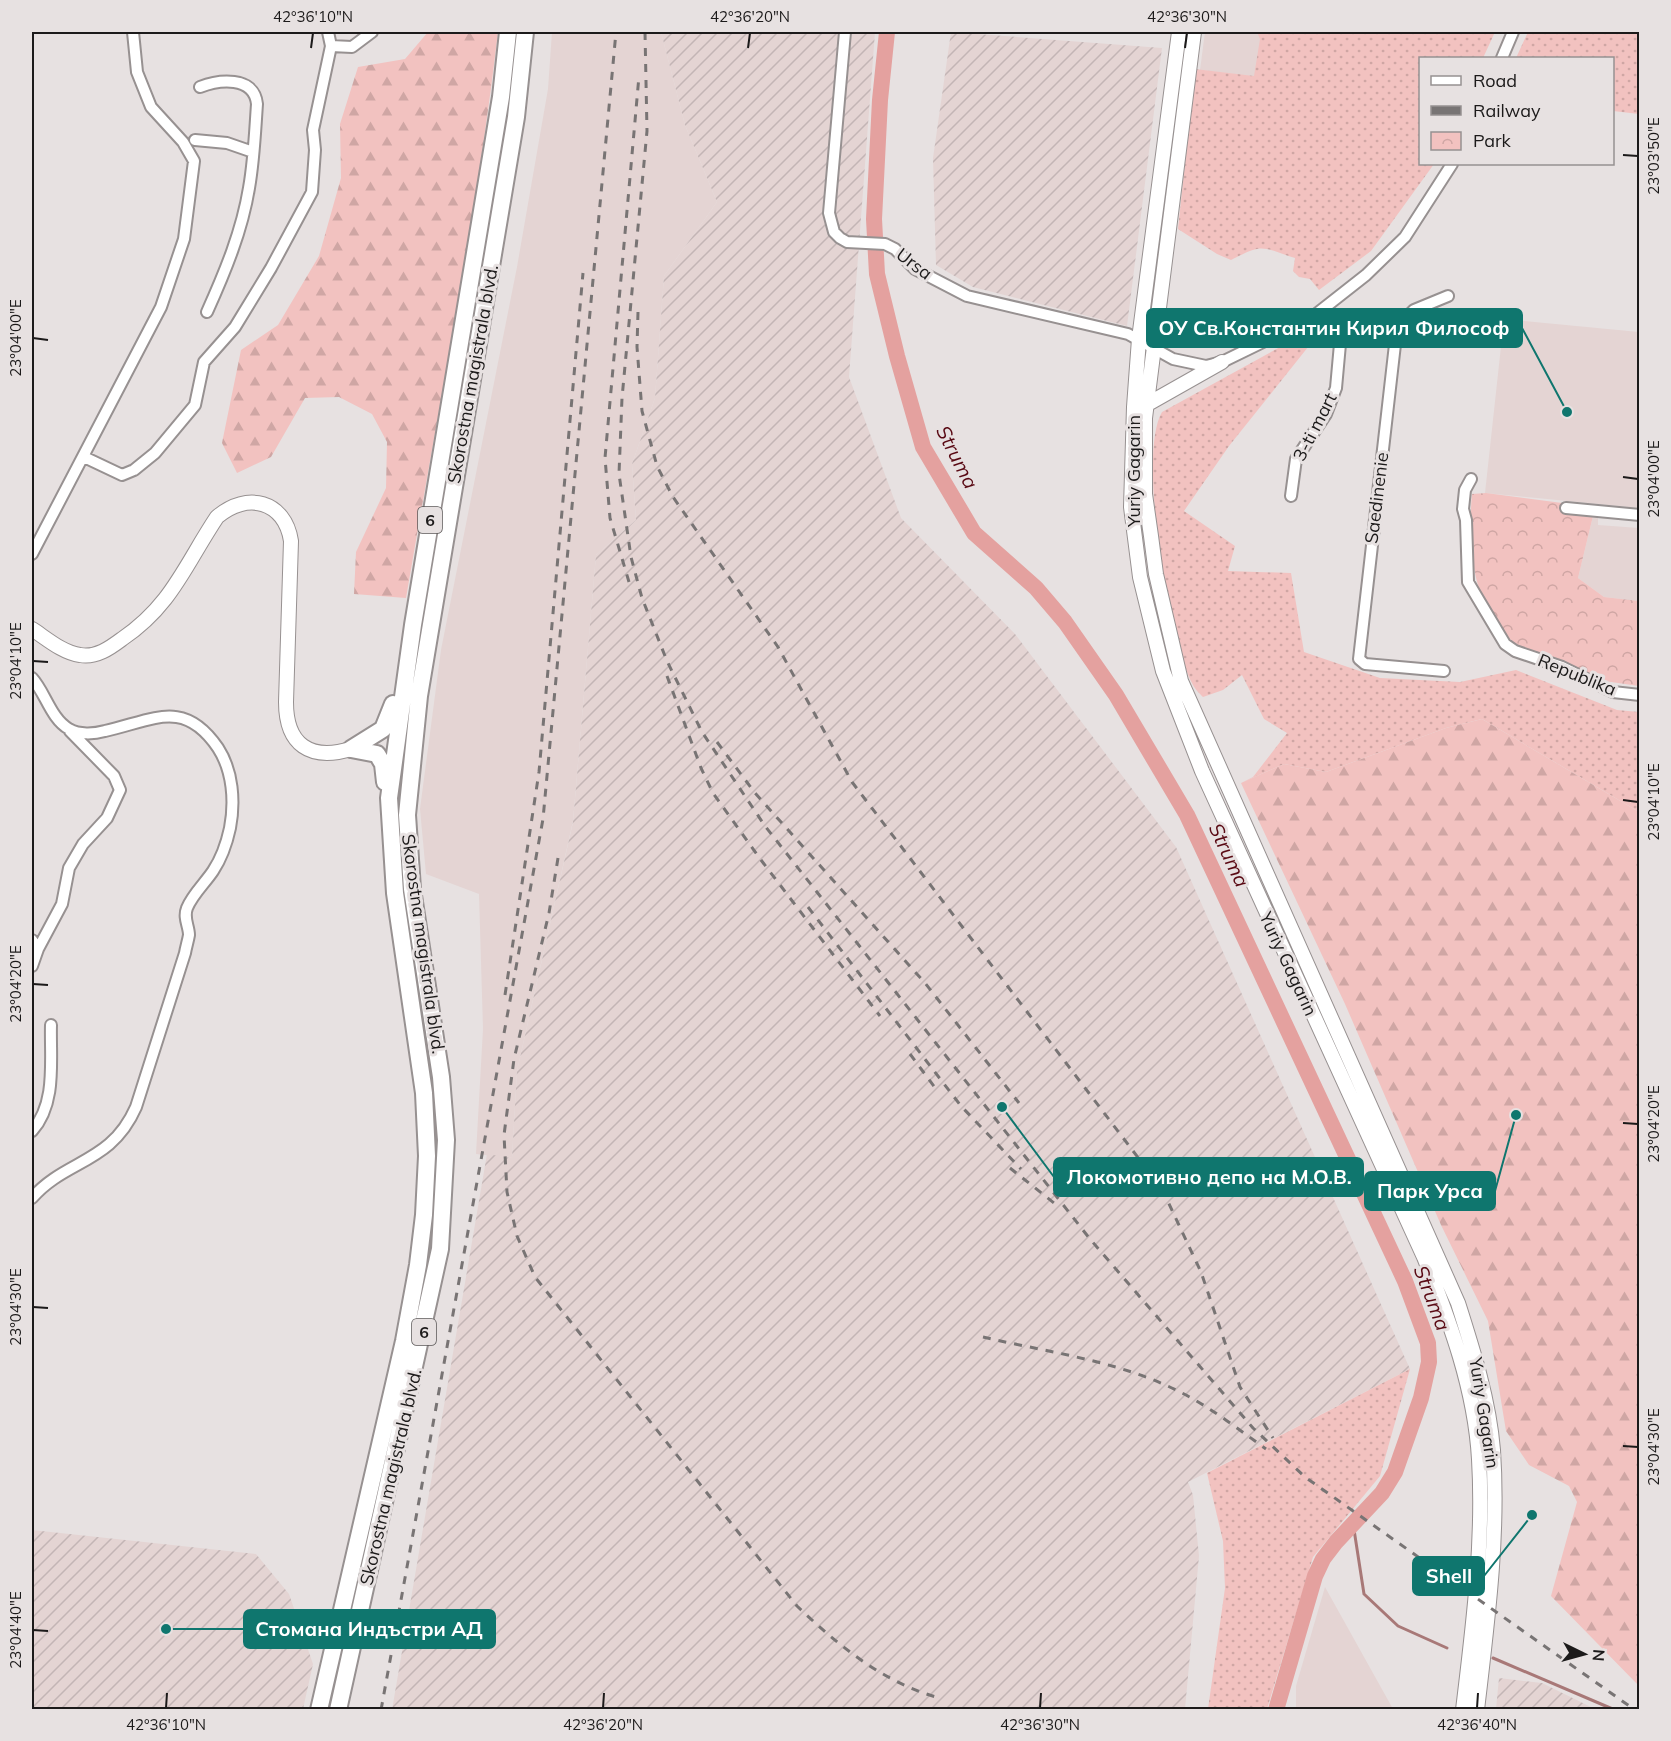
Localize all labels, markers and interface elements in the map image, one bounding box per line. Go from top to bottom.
text: 42°36'10"N [273,7,353,26]
text: 42°36'20"N [710,7,790,26]
text: 42°36'30"N [1147,7,1227,26]
legend [1419,57,1614,165]
text: Road [1473,69,1517,92]
text: Railway [1473,99,1541,122]
text: 23°03'50"E [1644,117,1663,195]
text: Park [1473,129,1512,152]
street label: Ursa [892,243,937,285]
street label: Skorostna magistrala blvd. [442,263,503,485]
text: 23°04'00"E [6,299,25,377]
callout: ОУ Св.Константин Кирил Философ [1147,309,1522,347]
text: ОУ Св.Константин Кирил Философ [1159,315,1509,340]
street label: 3-ti mart [1288,389,1342,465]
street label: Yuriy Gagarin [1122,415,1145,528]
water label: Struma [931,421,984,493]
text: 23°04'00"E [1644,440,1663,518]
street label: Saedinenie [1359,451,1394,545]
road number: 6 [418,507,442,533]
text: 23°04'10"E [6,622,25,700]
street label: Republika [1535,648,1620,701]
text: 23°04'10"E [1644,763,1663,841]
water label: Struma [1204,819,1255,891]
street label: Skorostna magistrala blvd. [397,833,450,1055]
street label: Yuriy Gagarin [1254,907,1323,1019]
text: 23°04'20"E [6,945,25,1023]
text: 23°04'20"E [1644,1085,1663,1163]
callout: Локомотивно депо на М.О.В. [1054,1158,1363,1196]
text: Локомотивно депо на М.О.В. [1066,1164,1352,1189]
callout: Парк Урса [1365,1172,1495,1210]
text: Парк Урса [1377,1178,1483,1203]
water label: Struma [1409,1262,1456,1334]
text: 23°04'30"E [6,1268,25,1346]
road number: 6 [412,1319,436,1345]
street label: Yuriy Gagarin [1464,1355,1505,1470]
street label: Skorostna magistrala blvd. [354,1366,427,1588]
text: 23°04'30"E [1644,1408,1663,1486]
callout: Shell [1413,1557,1484,1595]
text: Shell [1426,1563,1472,1588]
text: 23°04'40"E [6,1591,25,1669]
callout: Стомана Индъстри АД [244,1610,495,1648]
text: Стомана Индъстри АД [255,1616,483,1641]
north arrow [1554,1624,1614,1684]
text: N [1588,1648,1609,1662]
text: 42°36'10"N [126,1715,206,1734]
text: 42°36'20"N [563,1715,643,1734]
text: 42°36'30"N [1000,1715,1080,1734]
text: 42°36'40"N [1437,1715,1517,1734]

